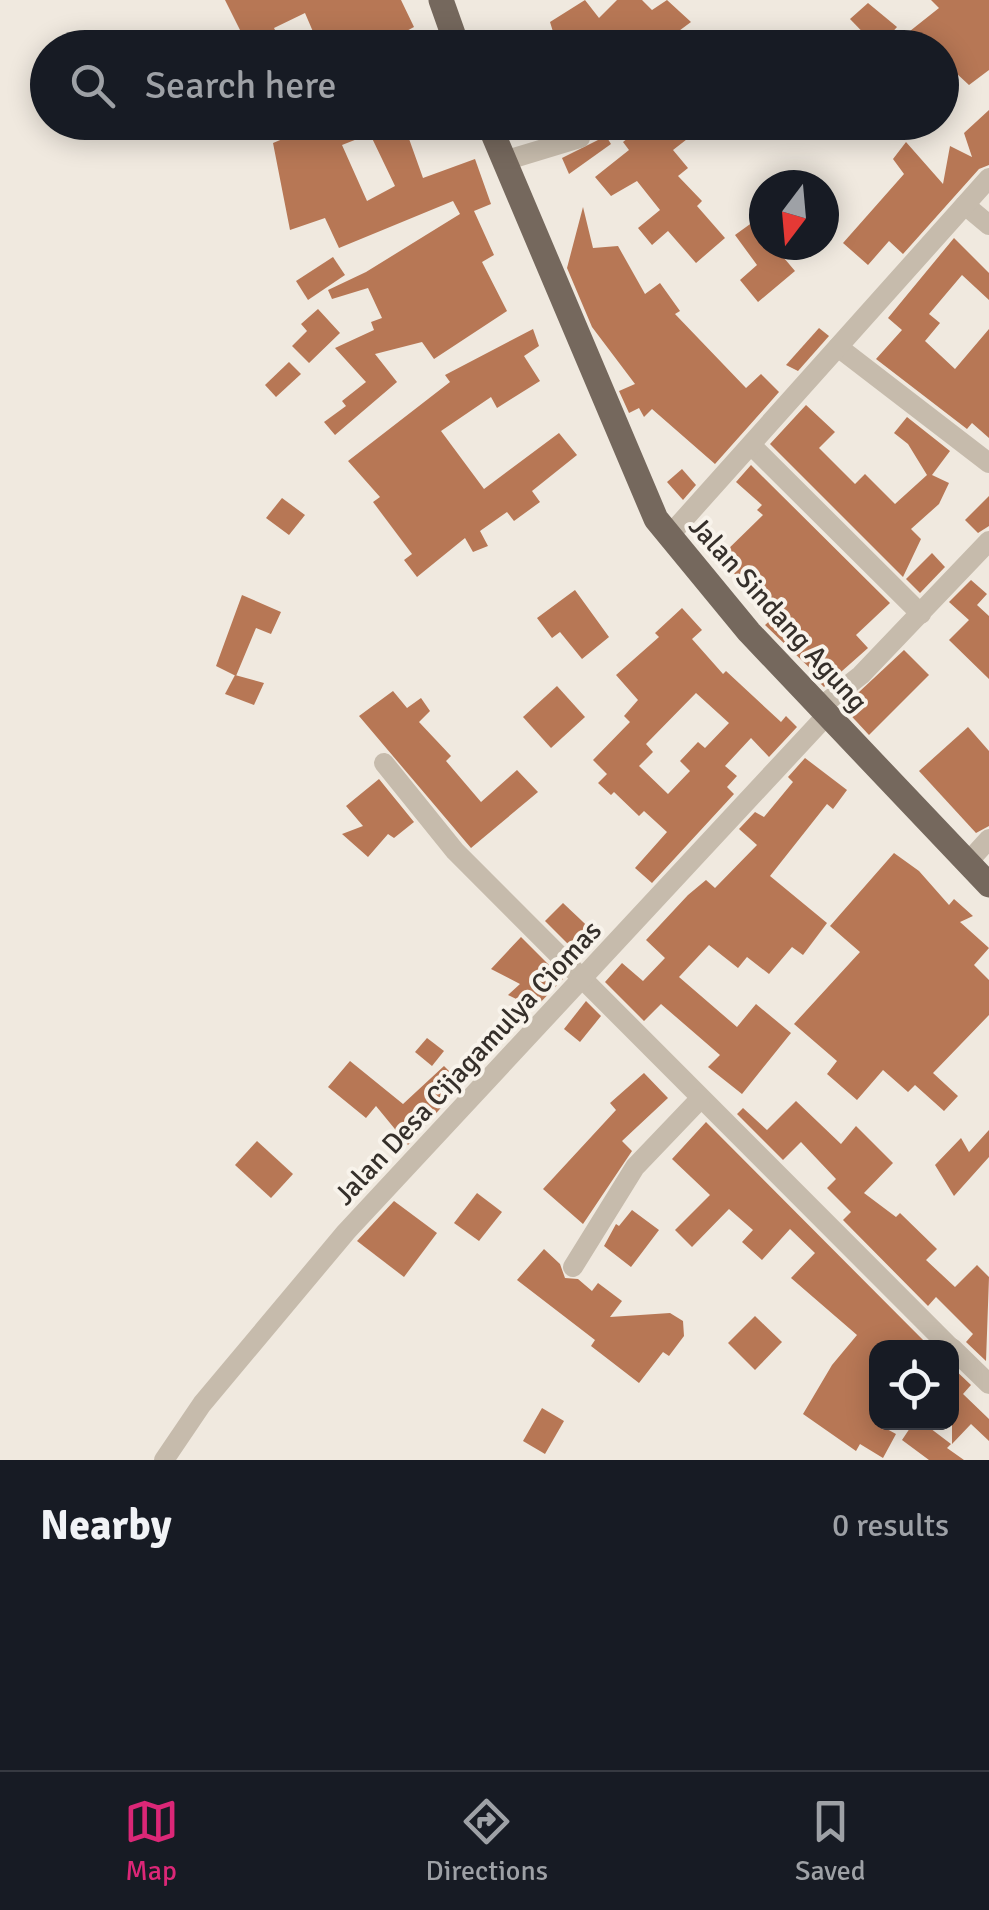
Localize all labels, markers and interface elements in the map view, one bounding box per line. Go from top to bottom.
search box [30,30,959,140]
icon: search [65,58,120,113]
text: Search here [145,62,337,109]
north arrow [749,170,839,260]
street label: Jalan Sindang Agung [682,509,874,719]
street label: Jalan Desa Cijagamulya Ciomas [327,914,609,1212]
map controls [869,1340,959,1430]
button: locate [869,1340,959,1430]
text: Nearby [40,1500,172,1551]
text: 0 results [832,1506,949,1545]
tab: Map [124,1794,179,1888]
tab: Directions [426,1794,548,1888]
tab: Saved [795,1794,865,1888]

